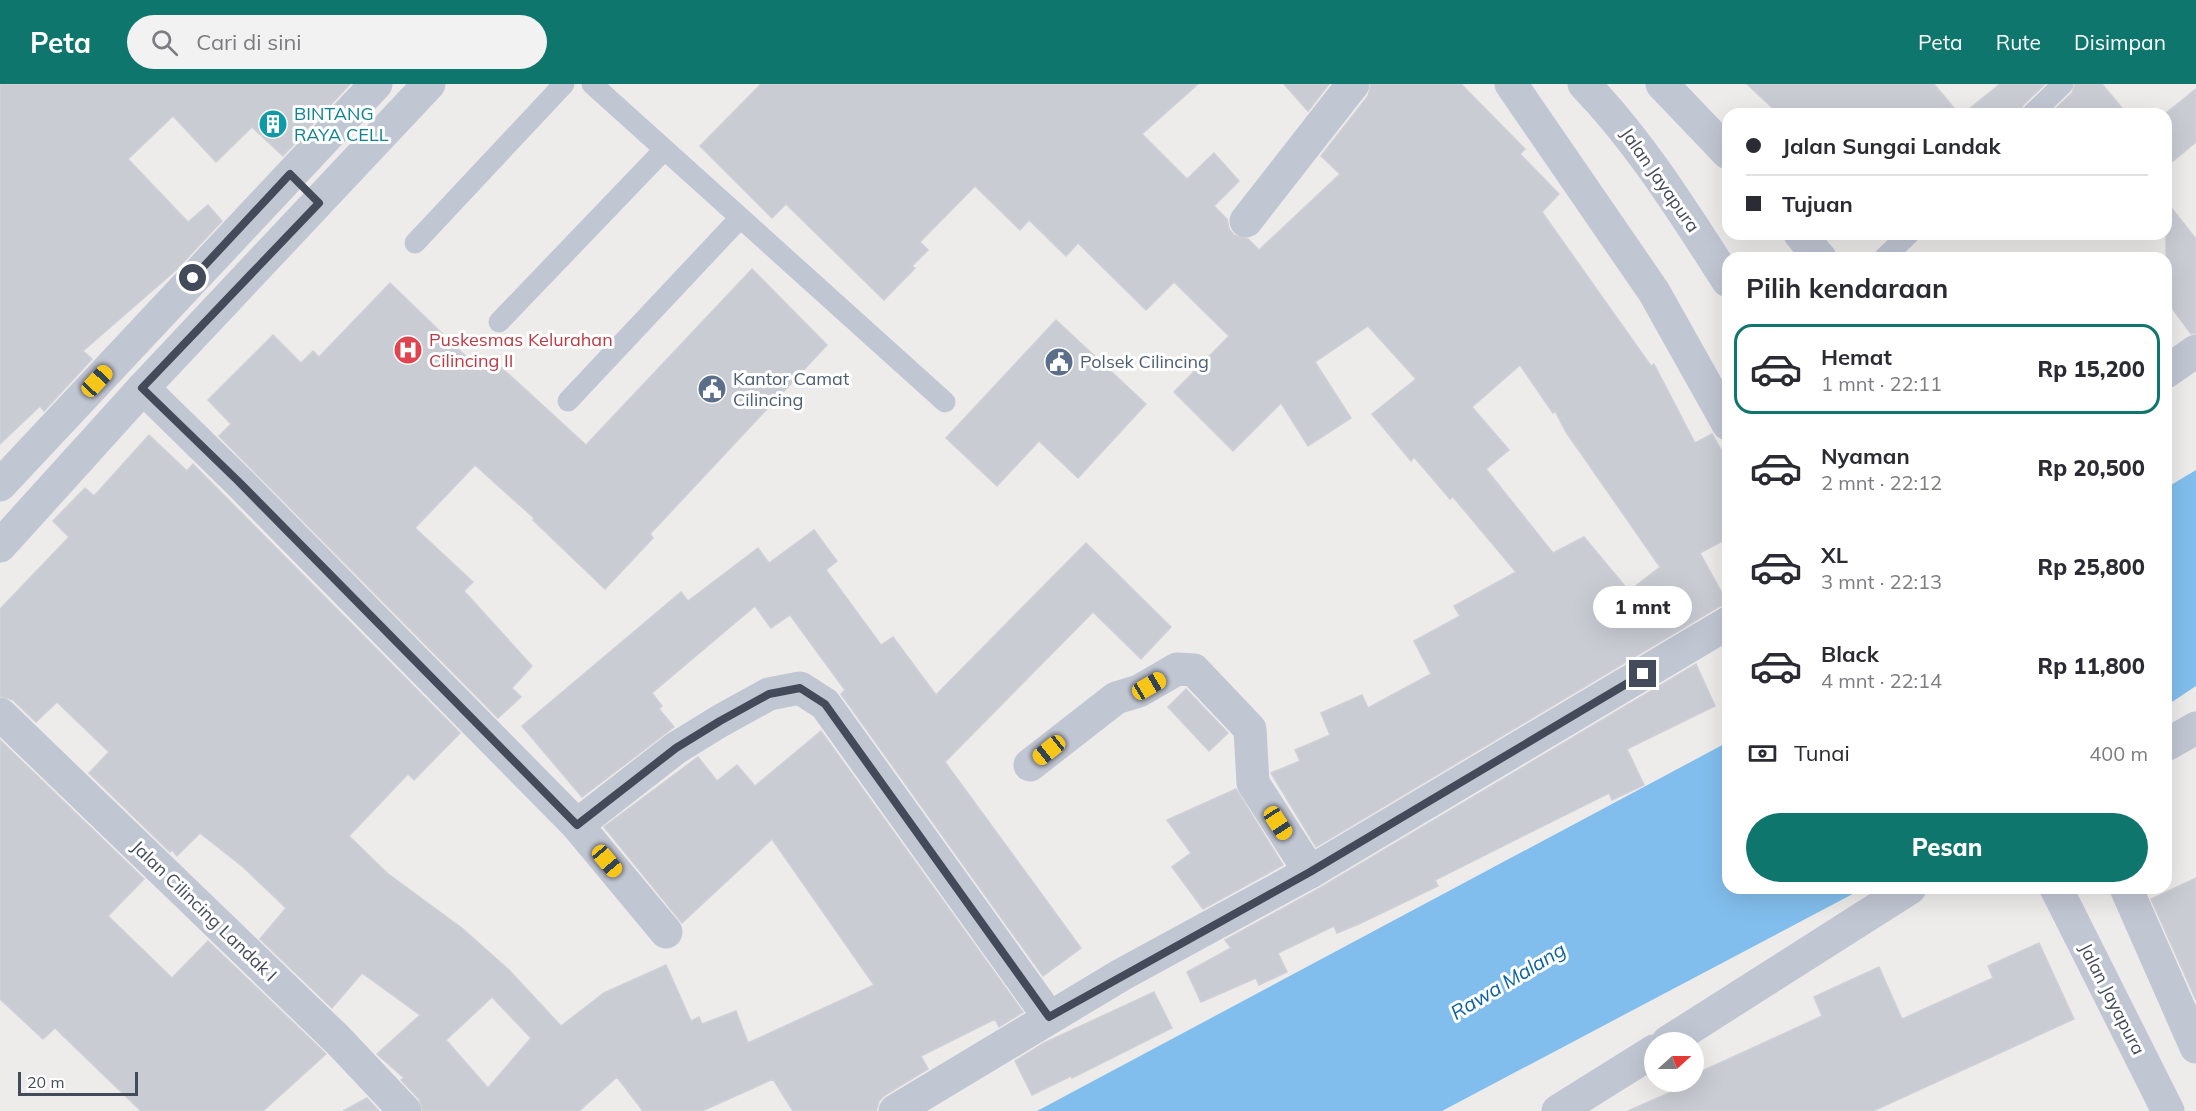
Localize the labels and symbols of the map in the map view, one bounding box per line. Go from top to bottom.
place label: BINTANG RAYA CELL [294,102,389,146]
building icon: BINTANG RAYA CELL [257,108,289,140]
street label: Jalan Jayapura [1616,123,1705,236]
route start [179,264,206,291]
place label: Puskesmas Kelurahan Cilincing II [429,328,613,372]
hospital icon: Puskesmas Kelurahan Cilincing II [392,334,424,366]
public building icon: Polsek Cilincing [1043,346,1075,378]
place label: Polsek Cilincing [1080,350,1209,373]
car [78,362,116,400]
place label: Kantor Camat Cilincing [733,367,849,411]
public building icon: Kantor Camat Cilincing [696,373,728,405]
callout: 1 mnt [1594,587,1692,629]
route end [1629,660,1656,687]
car [1129,669,1169,703]
car [1029,732,1069,768]
car [1261,803,1295,843]
street label: Jalan Cilincing Landak I [127,835,282,986]
car [589,841,625,881]
water label: Rawa Malang [1446,936,1570,1025]
street label: Jalan Jayapura [2074,939,2150,1058]
north arrow [1644,1032,1704,1092]
scale bar [18,1069,138,1096]

